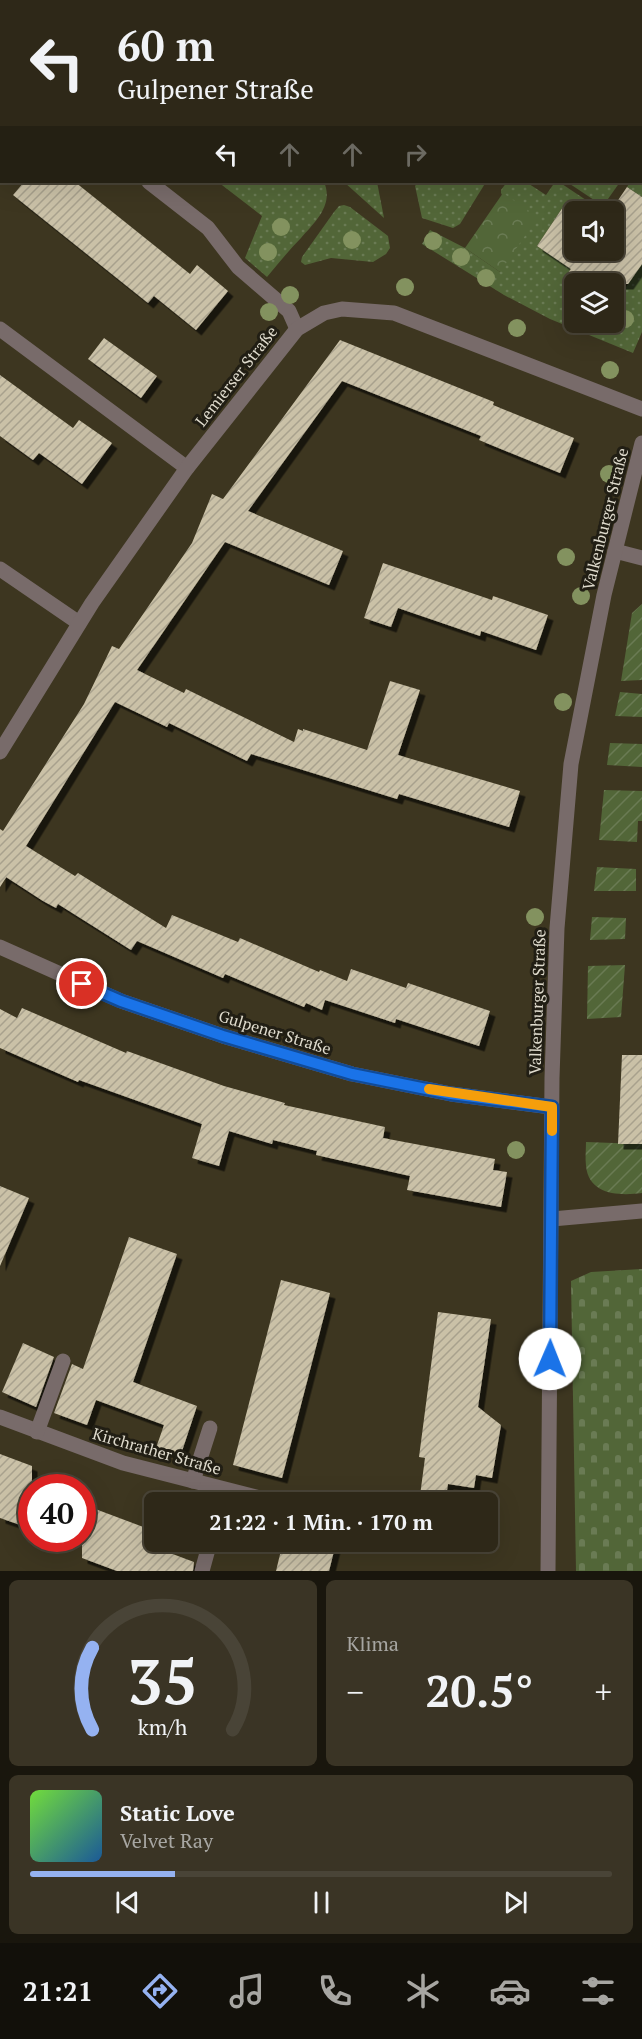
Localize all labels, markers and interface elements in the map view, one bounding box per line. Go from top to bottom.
text: 60 m [117,17,215,73]
icon: left [18,24,96,102]
text: Gulpener Straße [117,71,314,107]
icon: left [210,138,243,171]
icon: ahead [273,138,306,171]
icon: ahead [336,138,369,171]
icon: right [399,138,432,171]
map controls [564,201,624,333]
button: sound [564,201,624,261]
button: layers [564,273,624,333]
street label: Lemierser Straße [190,321,282,431]
street label: Valkenburger Straße [577,446,633,592]
street label: Valkenburger Straße [523,929,551,1075]
pin [56,958,107,1009]
icon: arrive [65,967,98,1000]
street label: Gulpener Straße [216,1004,334,1060]
position arrow [518,1327,582,1391]
street label: Kirchrather Straße [90,1422,224,1480]
speed limit sign: 40 [18,1474,96,1552]
text: 21:22 · 1 Min. · 170 m [209,1507,433,1536]
text: Klima [347,1630,399,1657]
text: 35 [127,1639,198,1722]
text: 20.5° [425,1660,533,1720]
text: − [347,1670,364,1713]
text: + [594,1670,612,1713]
text: km/h [138,1713,188,1741]
text: Static Love [120,1798,235,1827]
text: Velvet Ray [120,1827,213,1854]
icon: previous [111,1886,144,1919]
icon: pause [305,1886,338,1919]
icon: next [499,1886,532,1919]
icon: directions [139,1970,181,2012]
icon: music [226,1970,268,2012]
icon: phone [314,1970,356,2012]
icon: climate [402,1970,444,2012]
icon: car [489,1970,531,2012]
icon: filters [577,1970,619,2012]
text: 21:21 [23,1973,93,2009]

